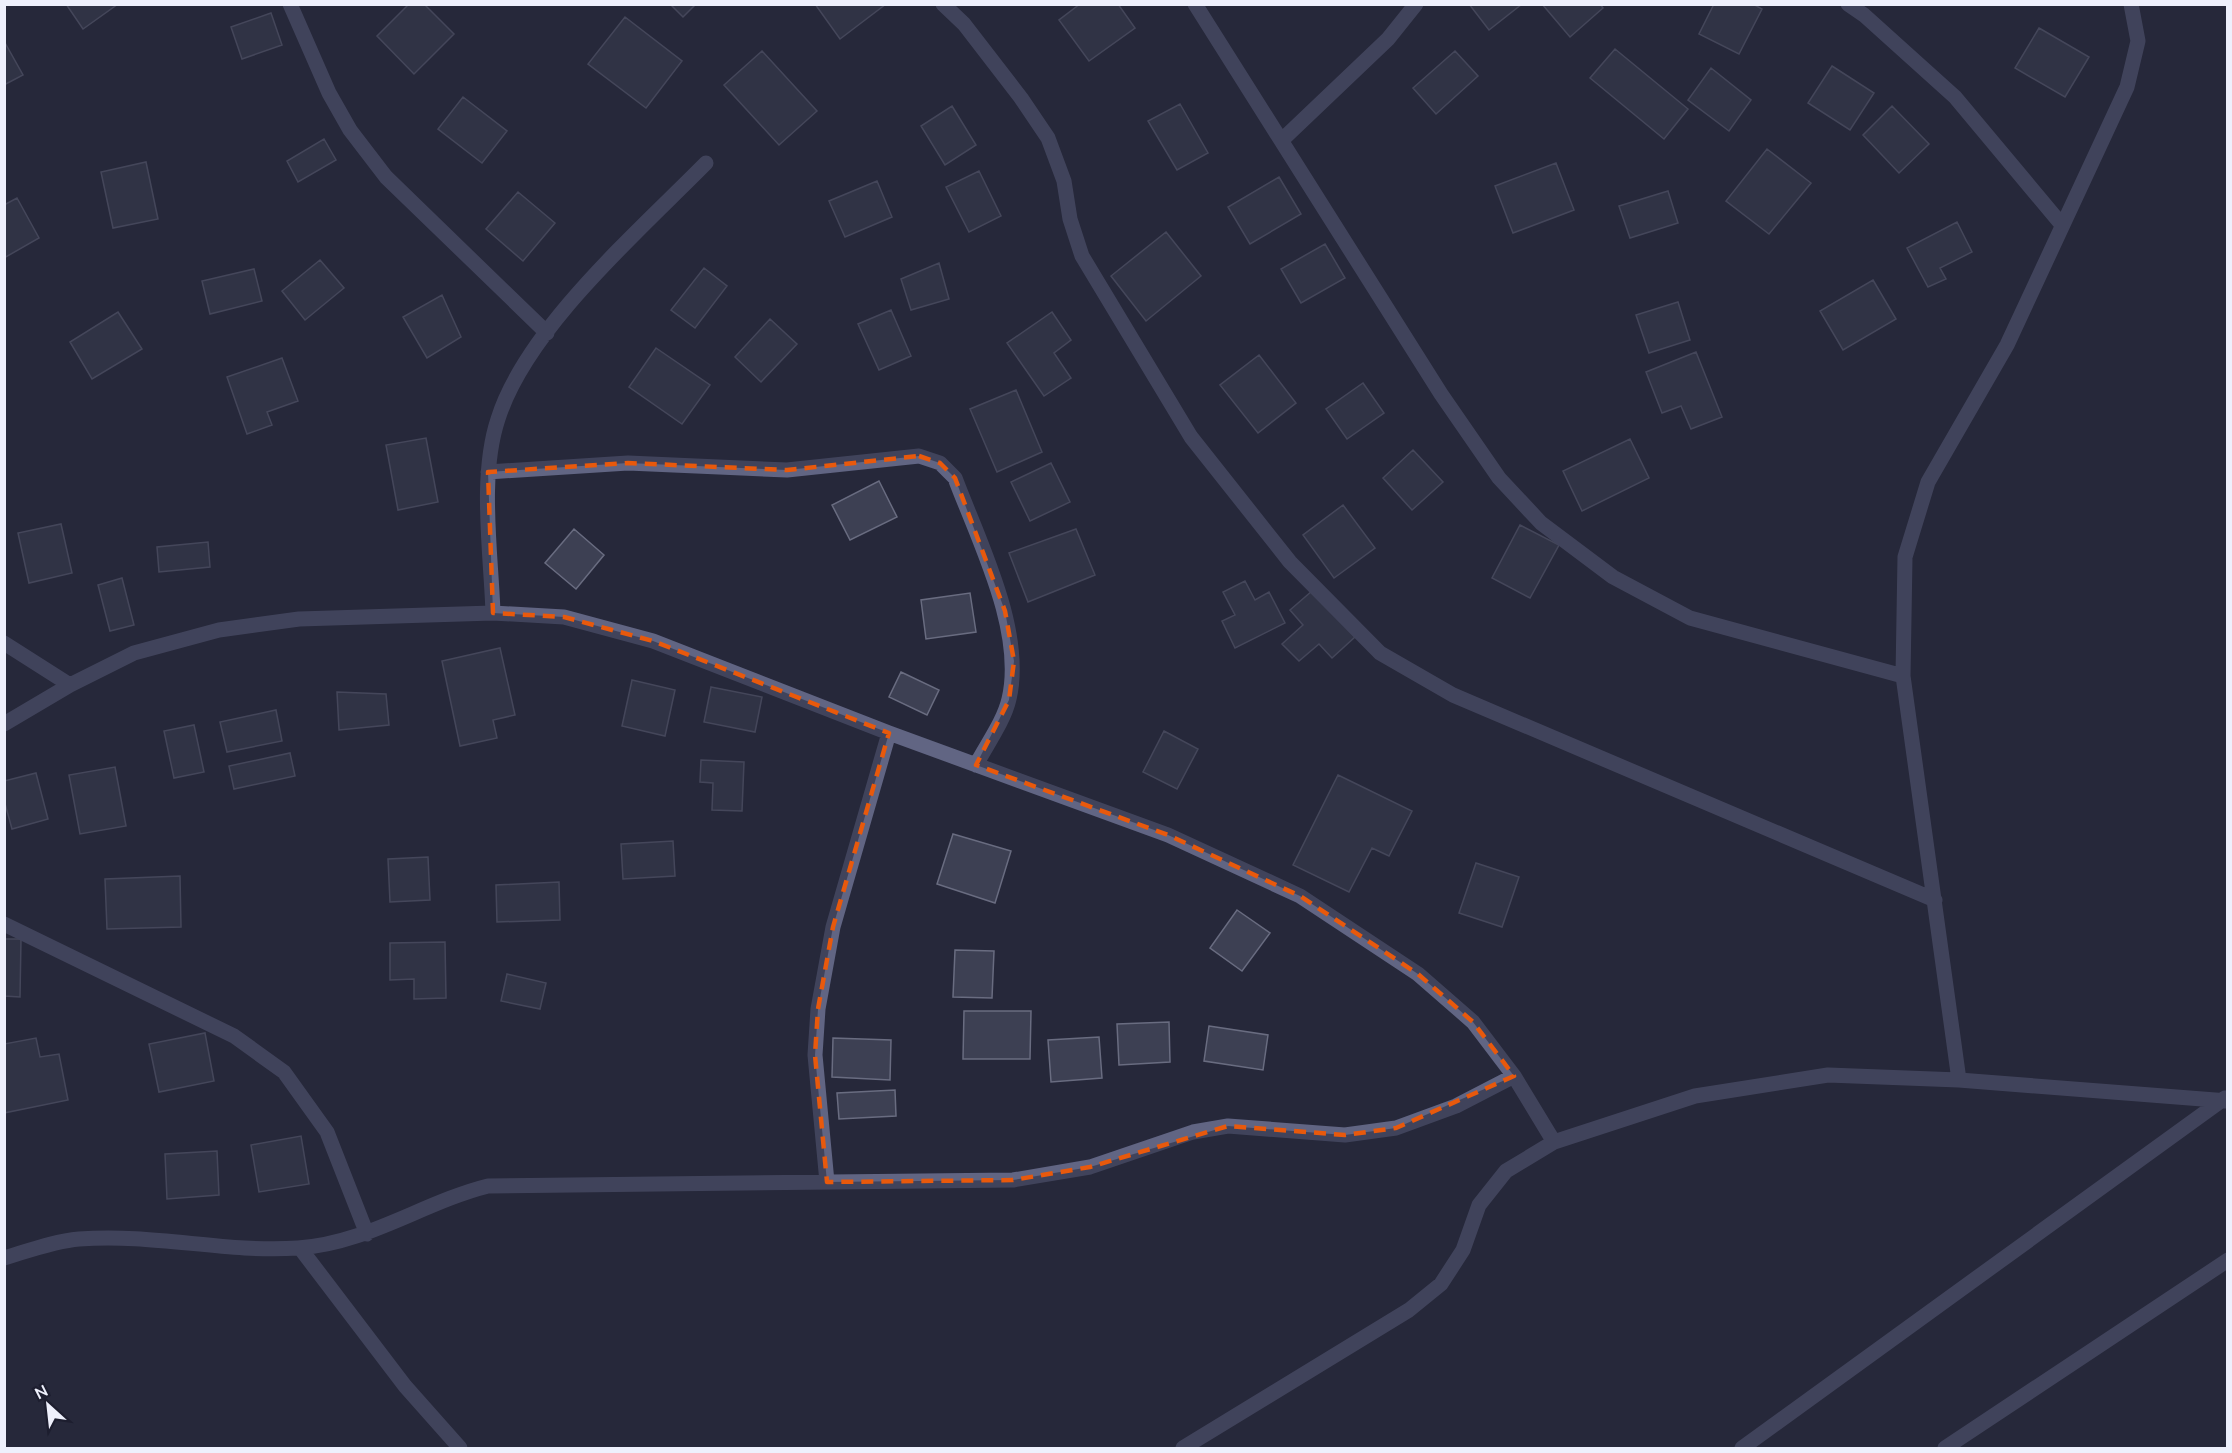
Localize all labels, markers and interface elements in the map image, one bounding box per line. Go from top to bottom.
north arrow [18,1375,78,1435]
text: N [31,1380,52,1405]

